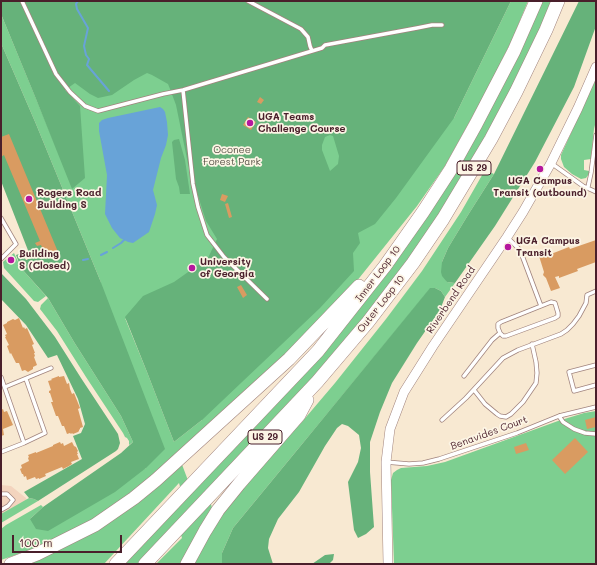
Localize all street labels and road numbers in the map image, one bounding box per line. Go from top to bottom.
road number: US 29 [457,161,491,175]
street label: Inner Loop 10 [353,244,403,304]
street label: Riverbend Road [424,264,478,336]
street label: Outer Loop 10 [355,273,407,335]
street label: Benavides Court [449,413,529,453]
road number: US 29 [248,430,282,444]

